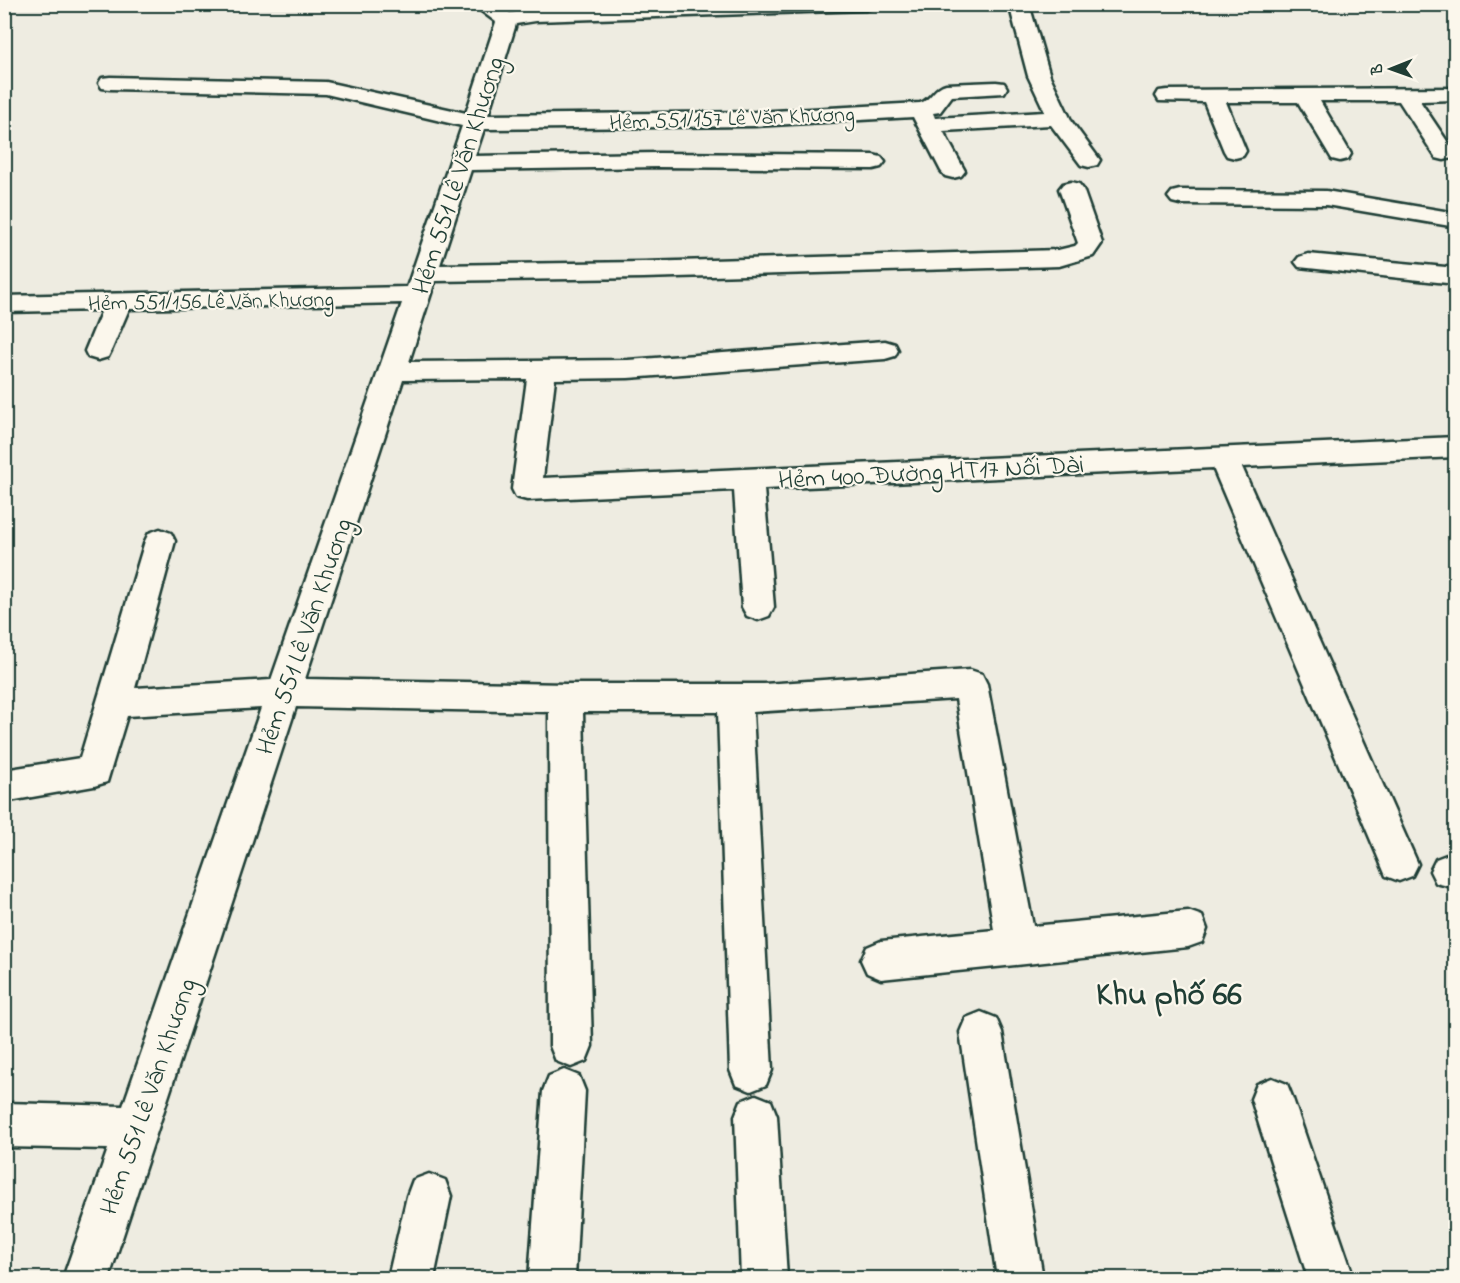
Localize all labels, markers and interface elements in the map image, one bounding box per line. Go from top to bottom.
north arrow [1361,39,1421,99]
street label: Hẻm 551 Lê Văn Khương [403,52,516,300]
text: B [1366,63,1390,76]
street label: Hẻm 551/157 Lê Văn Khương [609,100,855,141]
street label: Hẻm 551/156 Lê Văn Khương [88,285,334,322]
street label: Hẻm 400 Đường HT17 Nối Dài [777,447,1085,501]
street label: Hẻm 551 Lê Văn Khương [247,513,364,761]
district label: Khu phố 66 [1096,972,1242,1020]
street label: Hẻm 551 Lê Văn Khương [91,973,208,1221]

